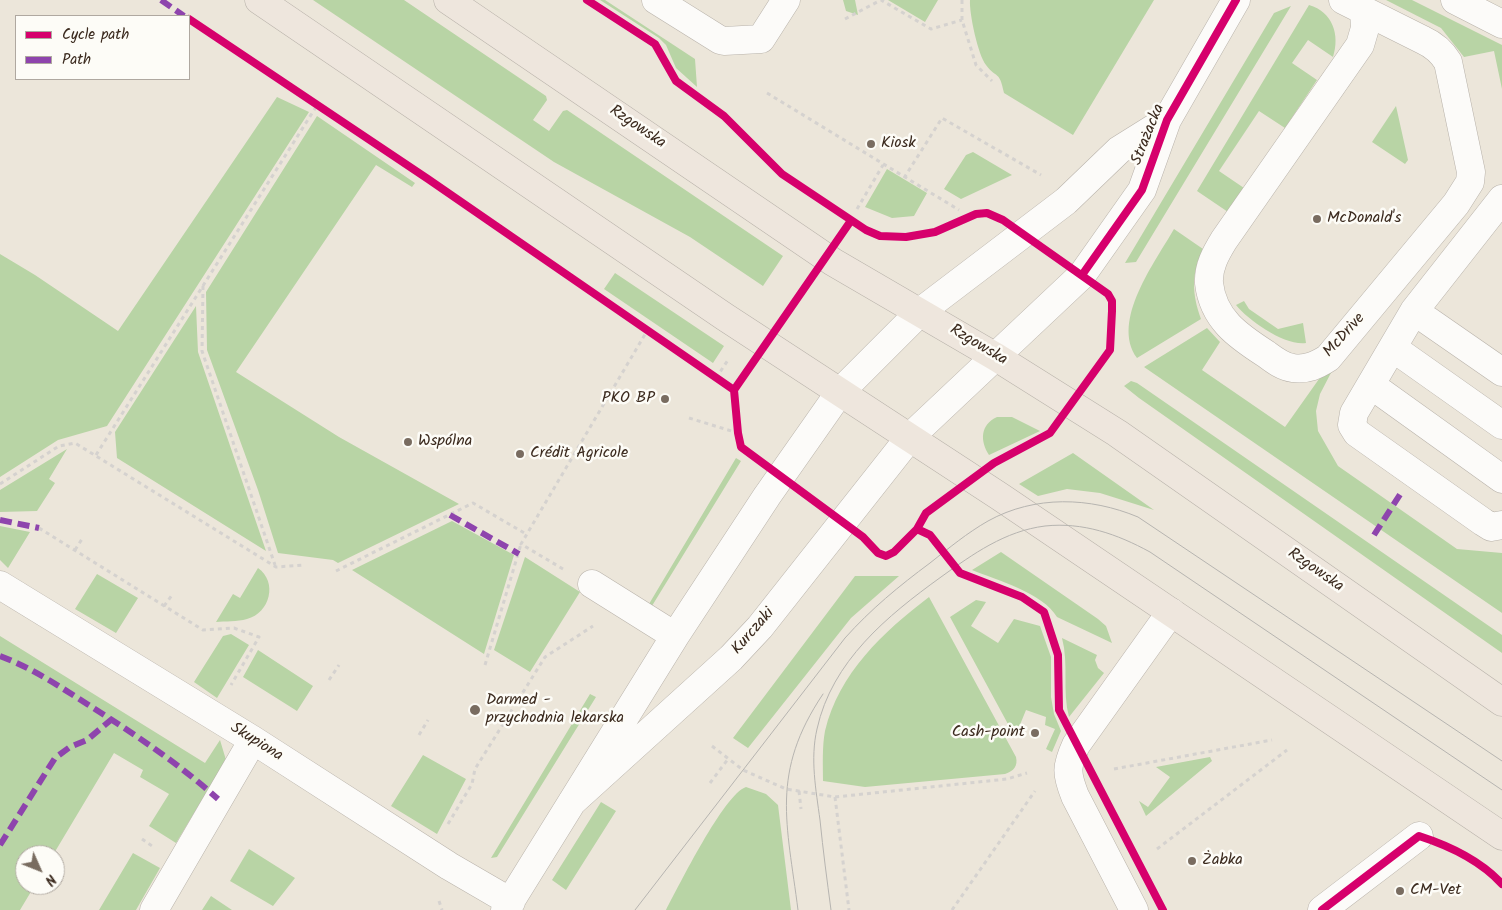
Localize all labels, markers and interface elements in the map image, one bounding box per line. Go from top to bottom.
legend [15,15,190,80]
text: Cycle path [62,23,129,47]
text: Path [62,48,91,72]
street label: Rzgowska [605,102,669,154]
street label: Strażacka [1128,102,1170,168]
place label: Kiosk [881,134,916,154]
marker: Kiosk [865,138,877,150]
place label: McDonald's [1327,209,1401,229]
marker: McDonald's [1311,213,1323,225]
street label: McDrive [1320,310,1370,362]
street label: Rzgowska [946,321,1010,371]
place label: PKO BP [602,389,655,409]
marker: PKO BP [659,393,671,405]
place label: Wspólna [418,432,472,452]
marker: Wspólna [402,436,414,448]
place label: Crédit Agricole [530,444,628,464]
marker: Crédit Agricole [514,448,526,460]
street label: Rzgowska [1283,545,1347,597]
street label: Kurczaki [729,605,779,659]
place label: Darmed - przychodnia lekarska [486,691,624,729]
marker: Darmed - przychodnia lekarska [468,703,482,717]
street label: Skupiona [226,719,286,767]
place label: Cash-point [952,723,1025,743]
marker: Cash-point [1029,727,1041,739]
north arrow [15,845,65,895]
place label: Żabka [1202,851,1243,871]
marker: Żabka [1186,855,1198,867]
text: N [39,869,61,891]
place label: CM-Vet [1410,881,1461,901]
marker: CM-Vet [1394,885,1406,897]

